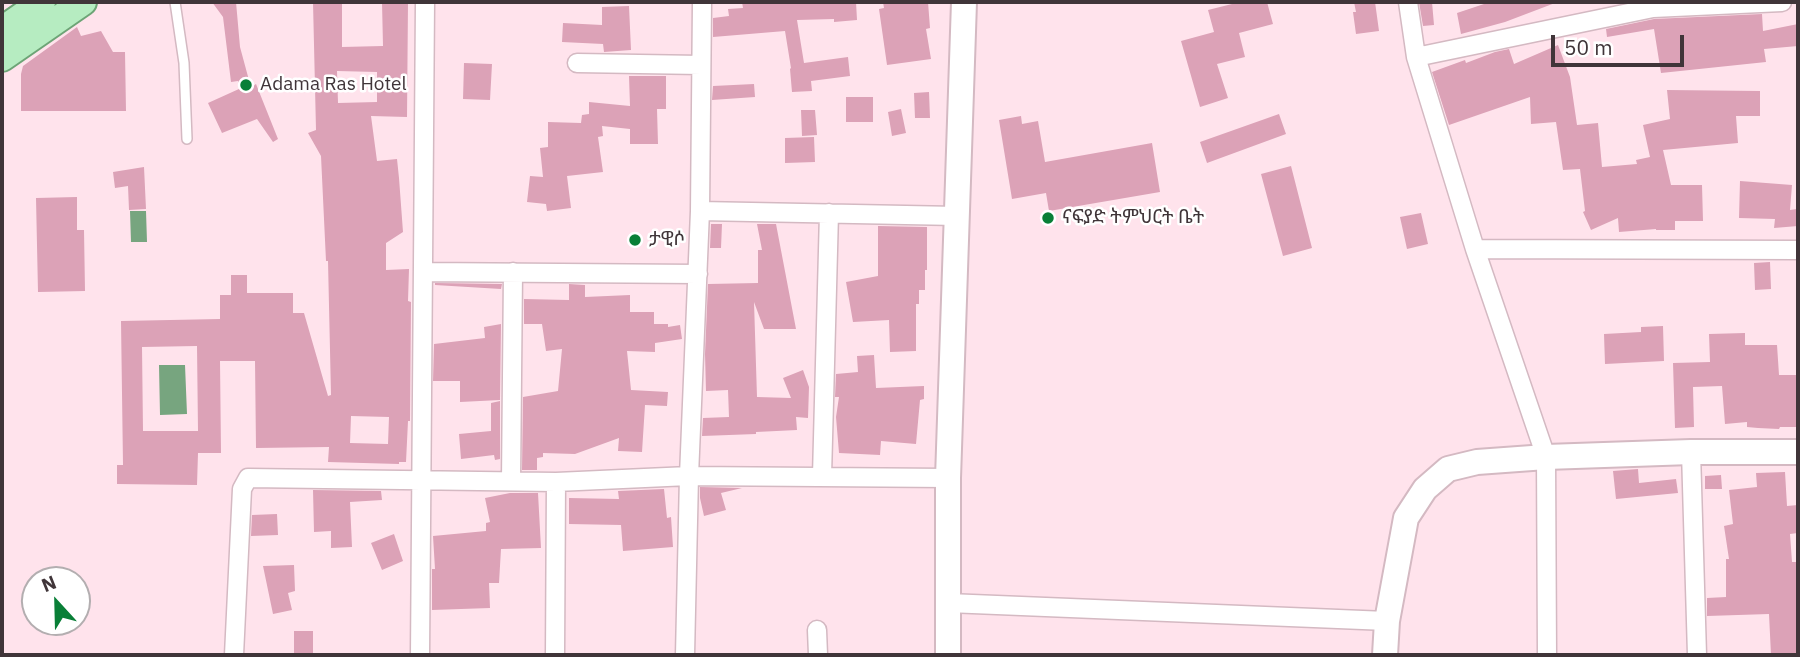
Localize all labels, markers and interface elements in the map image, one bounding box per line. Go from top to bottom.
scale bar [1555,21,1688,65]
text: 50 m [1564,33,1613,61]
place label: Adama Ras Hotel [260,74,407,96]
marker: Adama Ras Hotel [238,77,254,93]
place label: ናፍያድ ትምህርት ቤት [1062,207,1204,229]
marker: ናፍያድ ትምህርት ቤት [1040,210,1056,226]
place label: ታዊሶ [649,229,685,251]
marker: ታዊሶ [627,232,643,248]
north arrow [21,566,91,636]
text: N [38,570,60,597]

